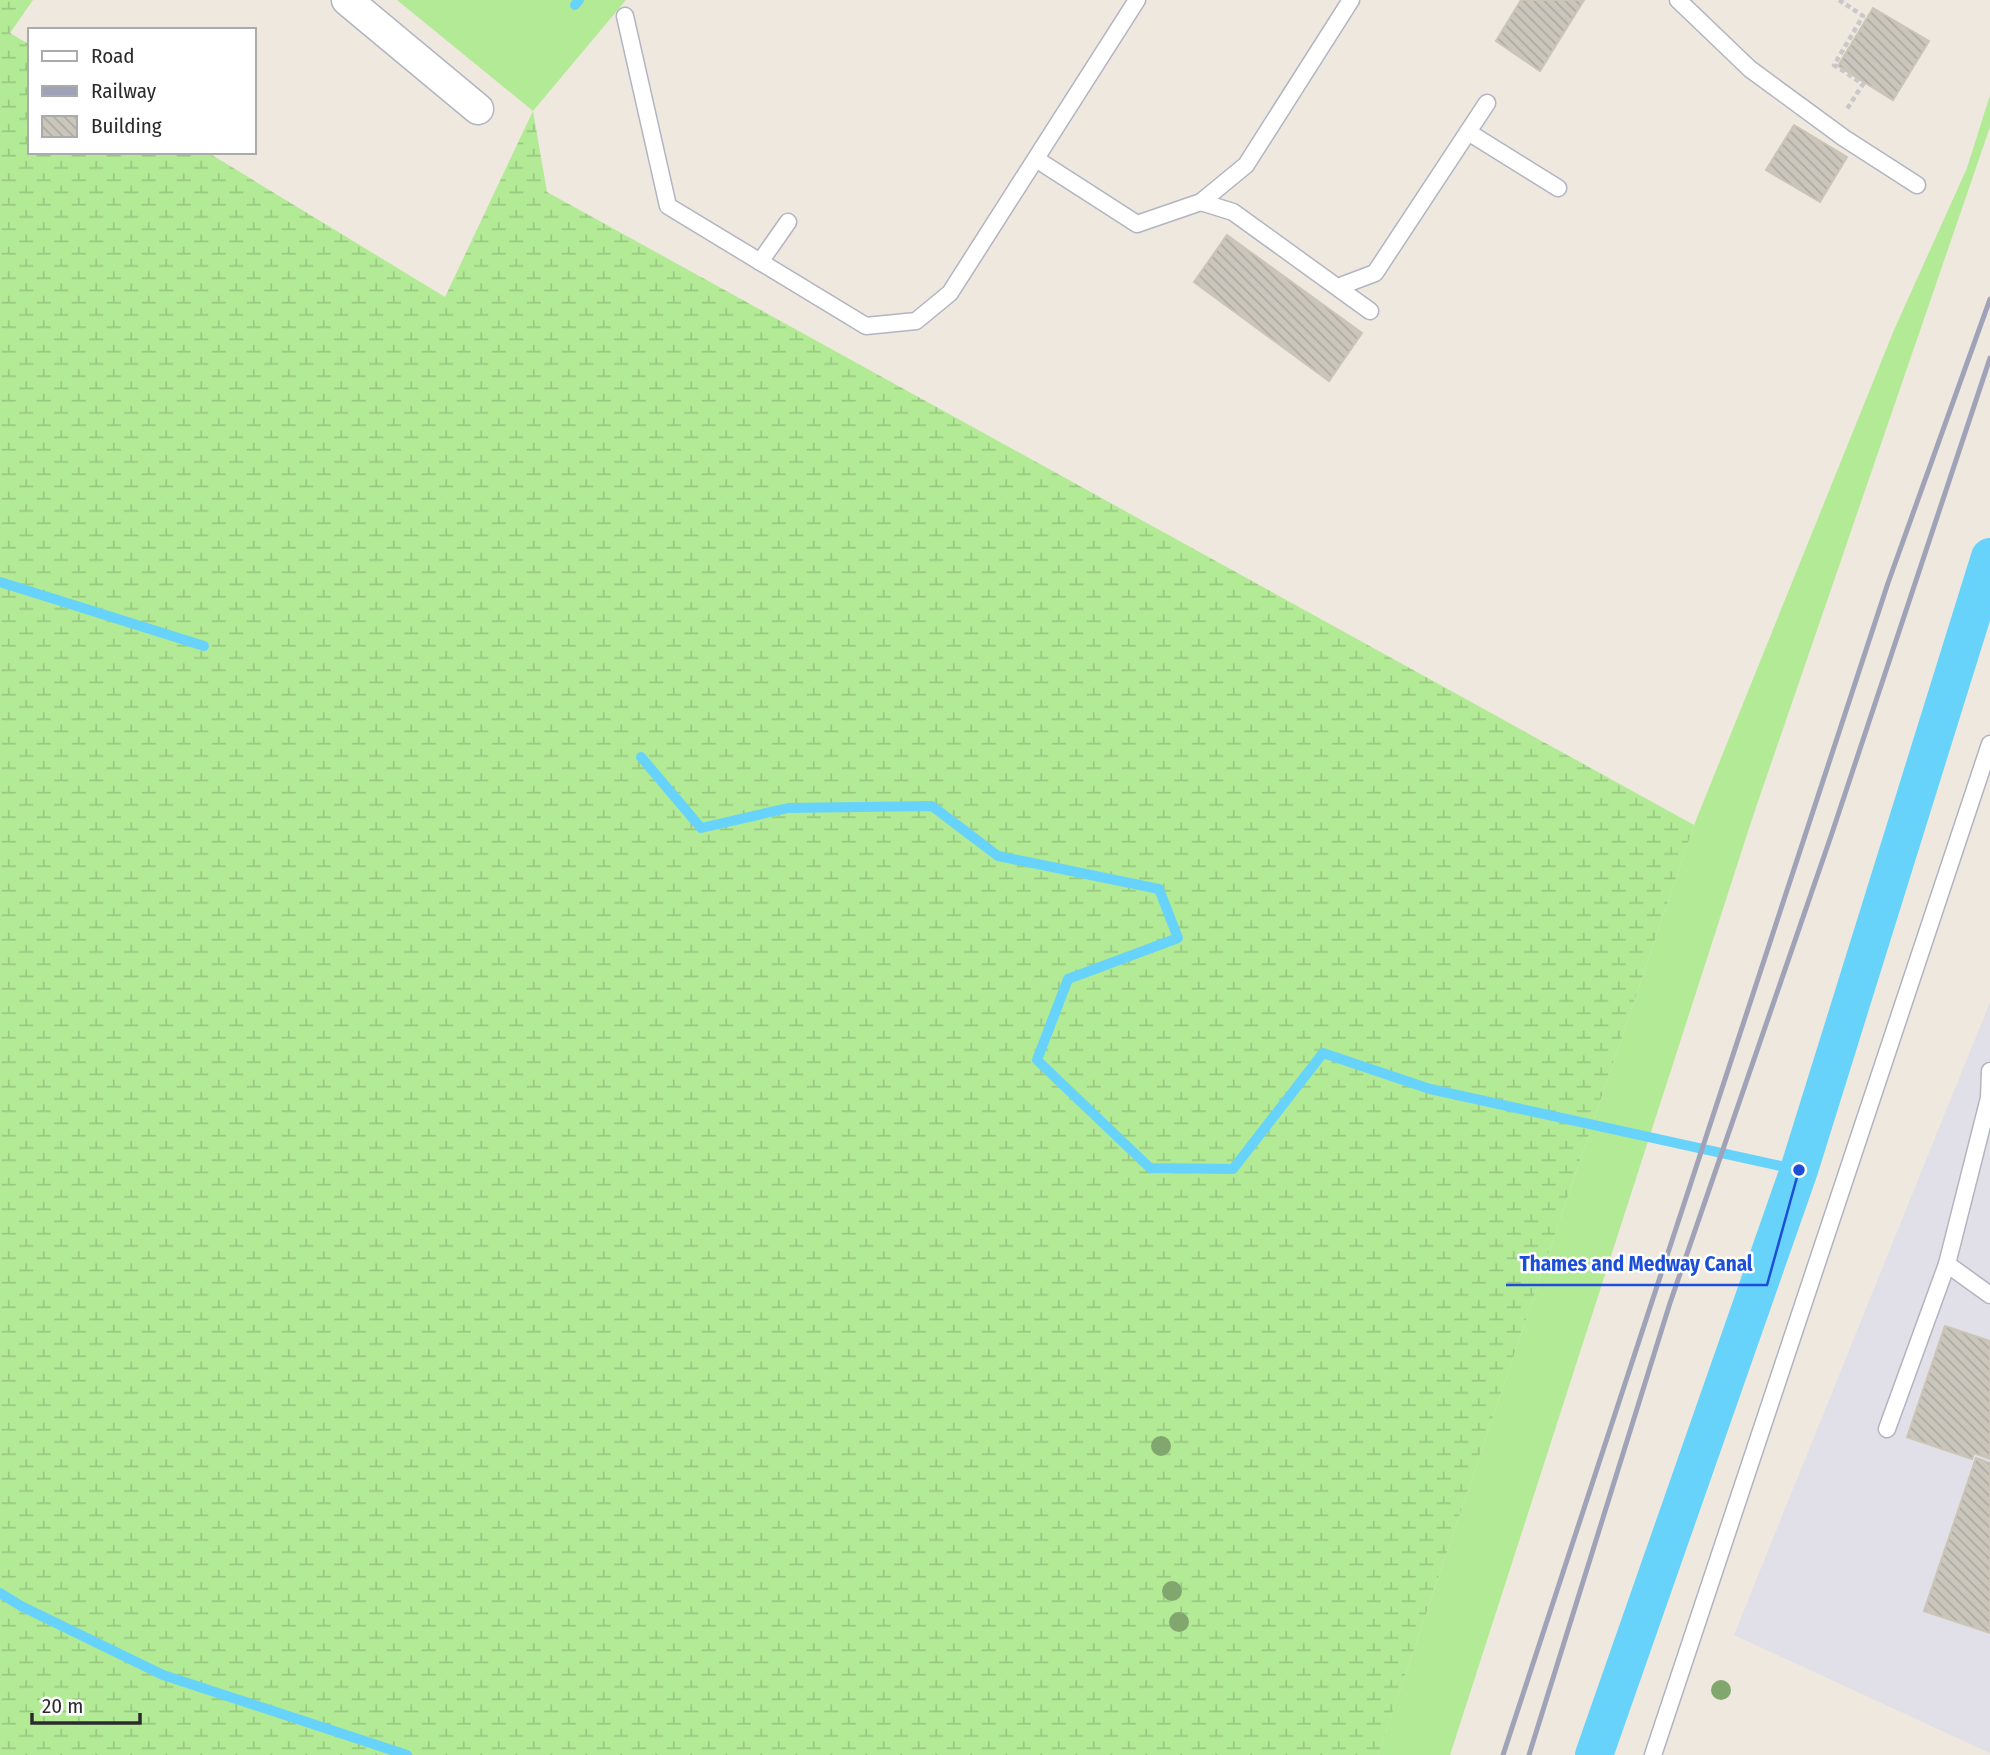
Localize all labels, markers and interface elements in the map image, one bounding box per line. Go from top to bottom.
legend [28,28,256,154]
text: Road [91,43,135,69]
text: Railway [91,78,157,104]
text: Building [91,113,162,139]
callout: Thames and Medway Canal [1506,1243,1767,1285]
text: Thames and Medway Canal [1519,1251,1753,1277]
scale bar [32,1682,140,1726]
text: 20 m [42,1693,83,1719]

